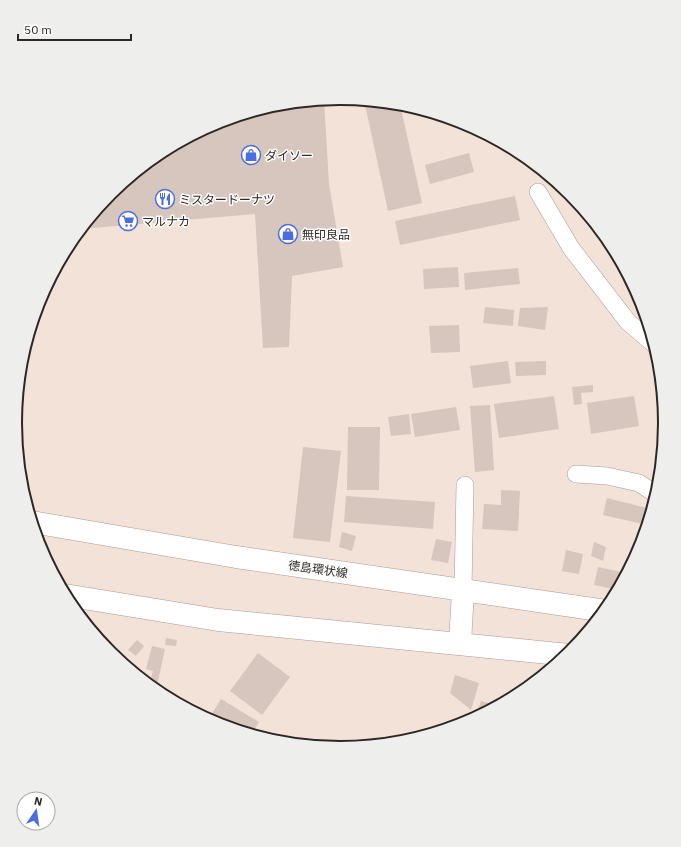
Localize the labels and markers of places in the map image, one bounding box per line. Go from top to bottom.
shop icon: ダイソー [240,144,262,166]
place label: ダイソー [265,148,313,163]
restaurant icon: ミスタードーナツ [154,188,176,210]
place label: ミスタードーナツ [179,192,275,207]
supermarket icon: マルナカ [117,210,139,232]
place label: マルナカ [142,214,190,229]
shop icon: 無印良品 [277,223,299,245]
place label: 無印良品 [302,227,350,242]

